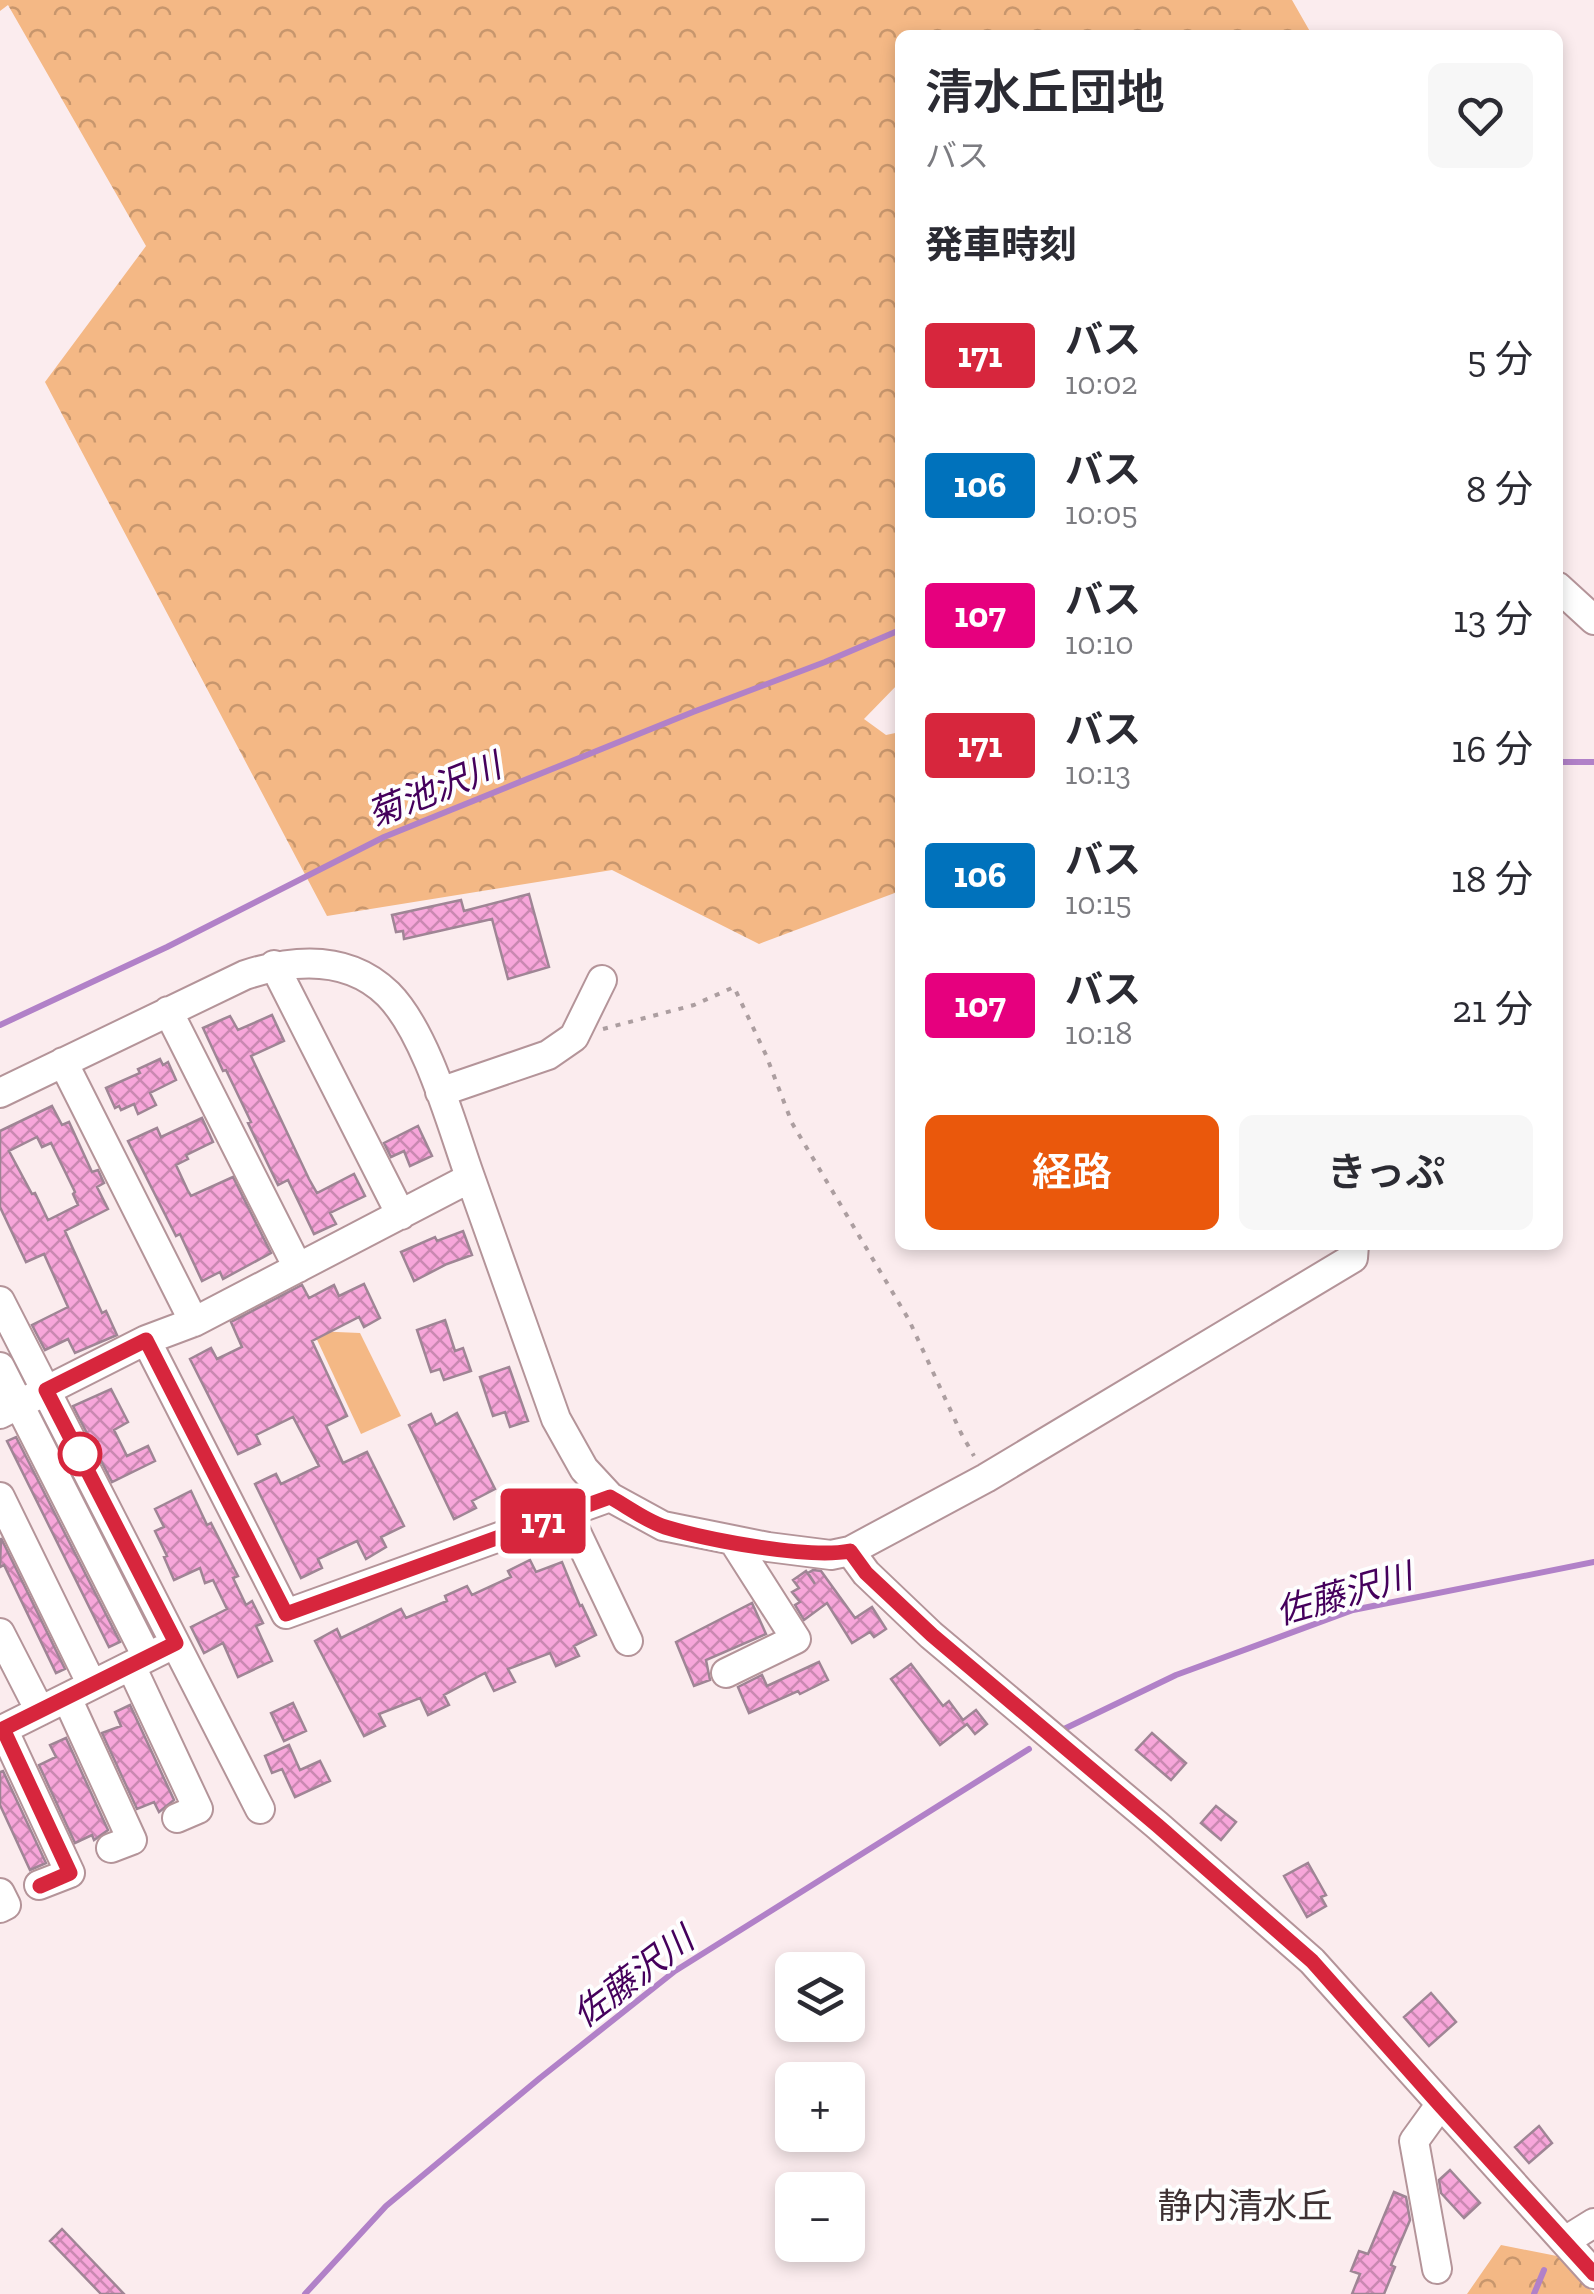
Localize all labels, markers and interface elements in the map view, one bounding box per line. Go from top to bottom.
button: heart [1428,63,1533,168]
text: 清水丘団地 [925,64,1165,121]
text: バス [925,137,989,175]
text: 発車時刻 [925,222,1077,268]
text: バス [1065,317,1141,363]
text: 171 [958,334,1002,376]
text: 5 分 [1467,336,1533,382]
text: 10:02 [1065,364,1138,402]
text: バス [1065,447,1141,493]
text: 106 [953,464,1007,506]
text: 8 分 [1466,466,1533,512]
text: 10:05 [1065,494,1138,532]
text: バス [1065,577,1141,623]
text: 107 [954,594,1006,636]
text: 13 分 [1453,596,1533,642]
text: 10:10 [1065,624,1134,662]
text: バス [1065,707,1141,753]
text: 171 [958,724,1002,766]
text: 16 分 [1452,726,1533,772]
water label: 菊池沢川 [361,743,510,836]
text: 10:13 [1065,754,1131,792]
text: バス [1065,837,1141,883]
text: 106 [953,854,1007,896]
text: 18 分 [1451,856,1533,902]
text: 10:15 [1065,884,1132,922]
text: バス [1065,967,1141,1013]
text: 107 [954,984,1006,1026]
text: 21 分 [1452,986,1533,1032]
text: 10:18 [1065,1014,1132,1052]
button: 経路 [925,1115,1219,1230]
button: きっぷ [1239,1115,1533,1230]
unlabelled marker [59,1433,101,1475]
line badge: 171 [486,1488,600,1554]
text: 171 [521,1500,565,1542]
water label: 佐藤沢川 [1271,1553,1421,1633]
water label: 佐藤沢川 [564,1916,705,2036]
map controls [775,1952,865,2262]
button: layers [775,1952,865,2042]
button: + [775,2062,865,2152]
button: − [775,2172,865,2262]
district label: 静内清水丘 [1157,2185,1333,2227]

